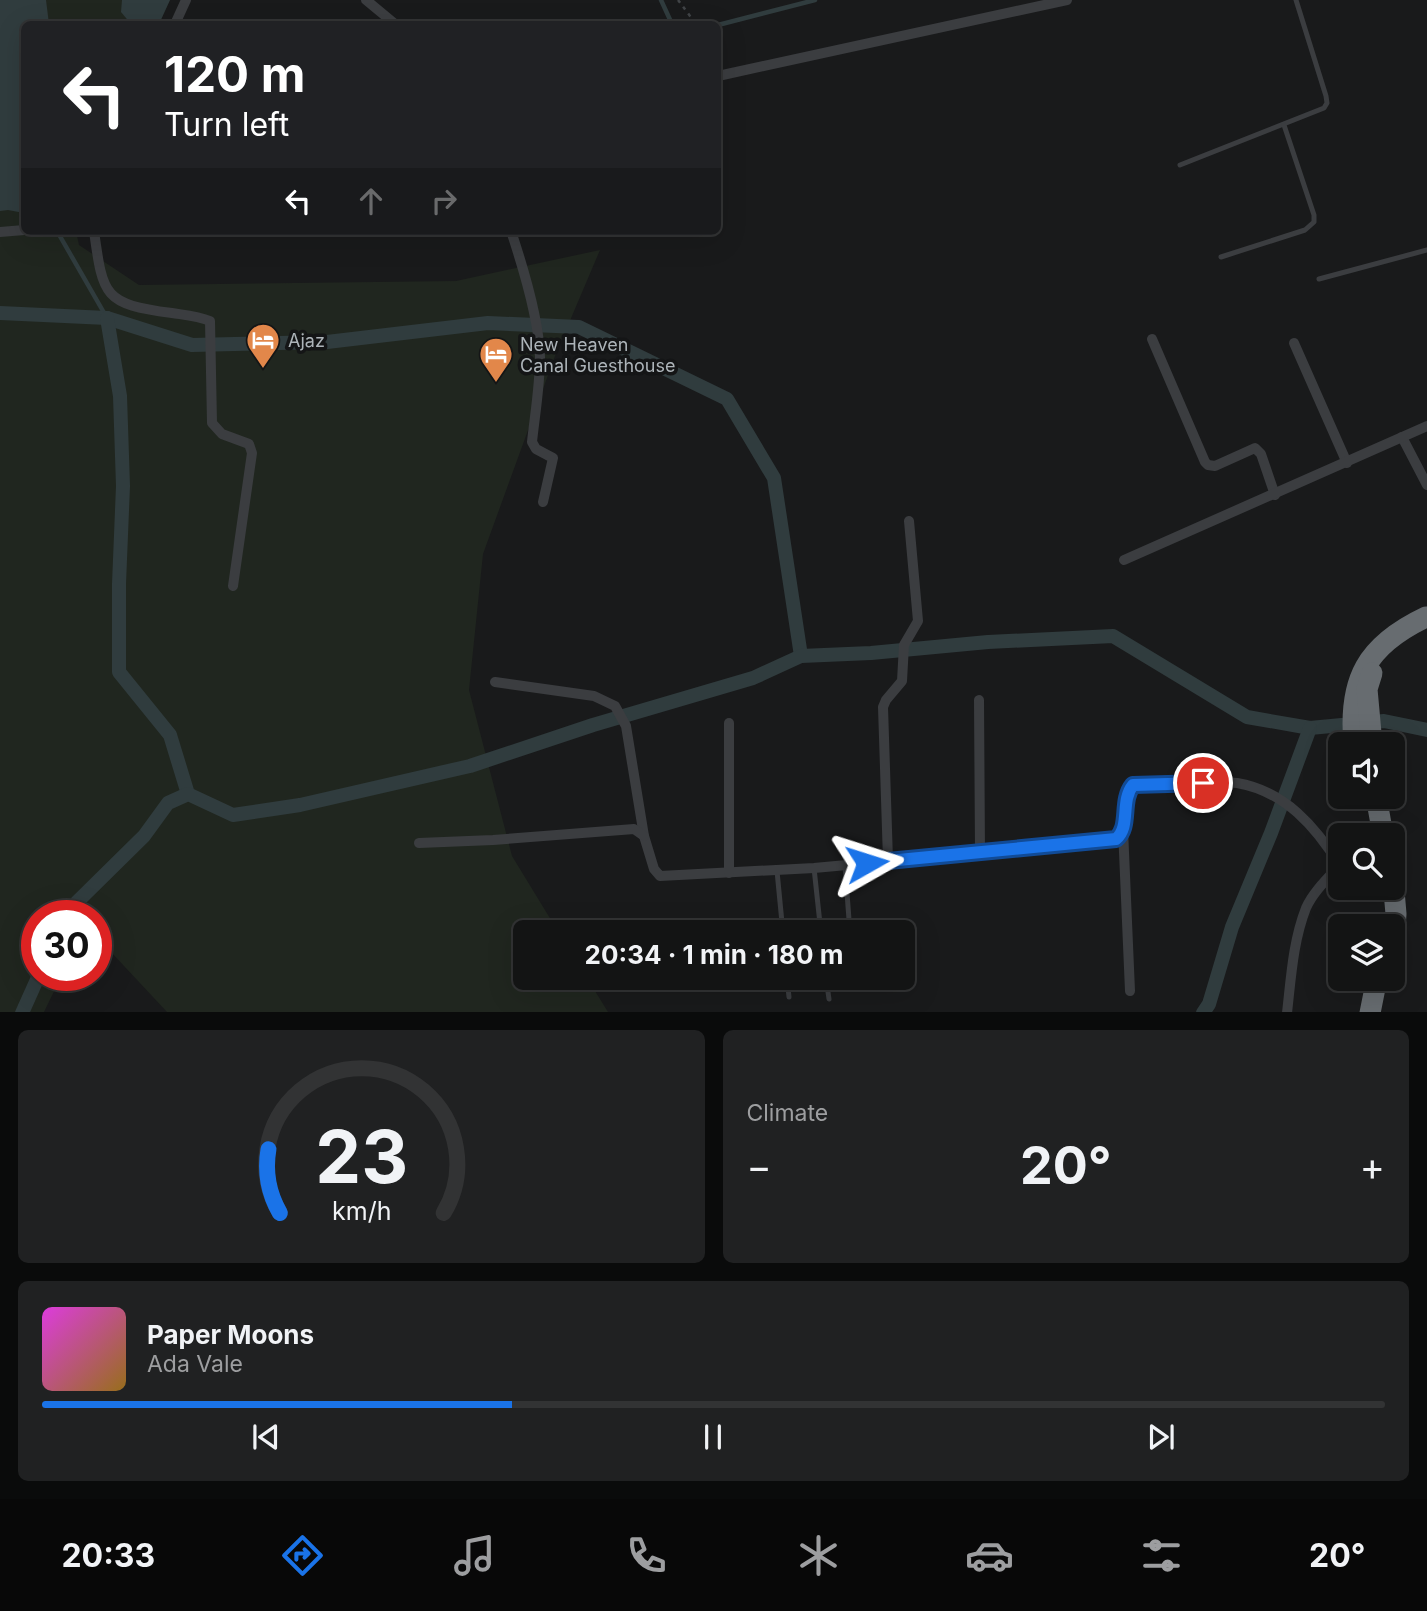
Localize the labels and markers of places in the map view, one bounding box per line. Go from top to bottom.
hotel icon: Ajaz [244,321,282,370]
place label: Ajaz [288,330,325,351]
place label: New Heaven Canal Guesthouse [520,334,675,376]
hotel icon: New Heaven Canal Guesthouse [477,335,515,384]
pin [1173,753,1233,813]

